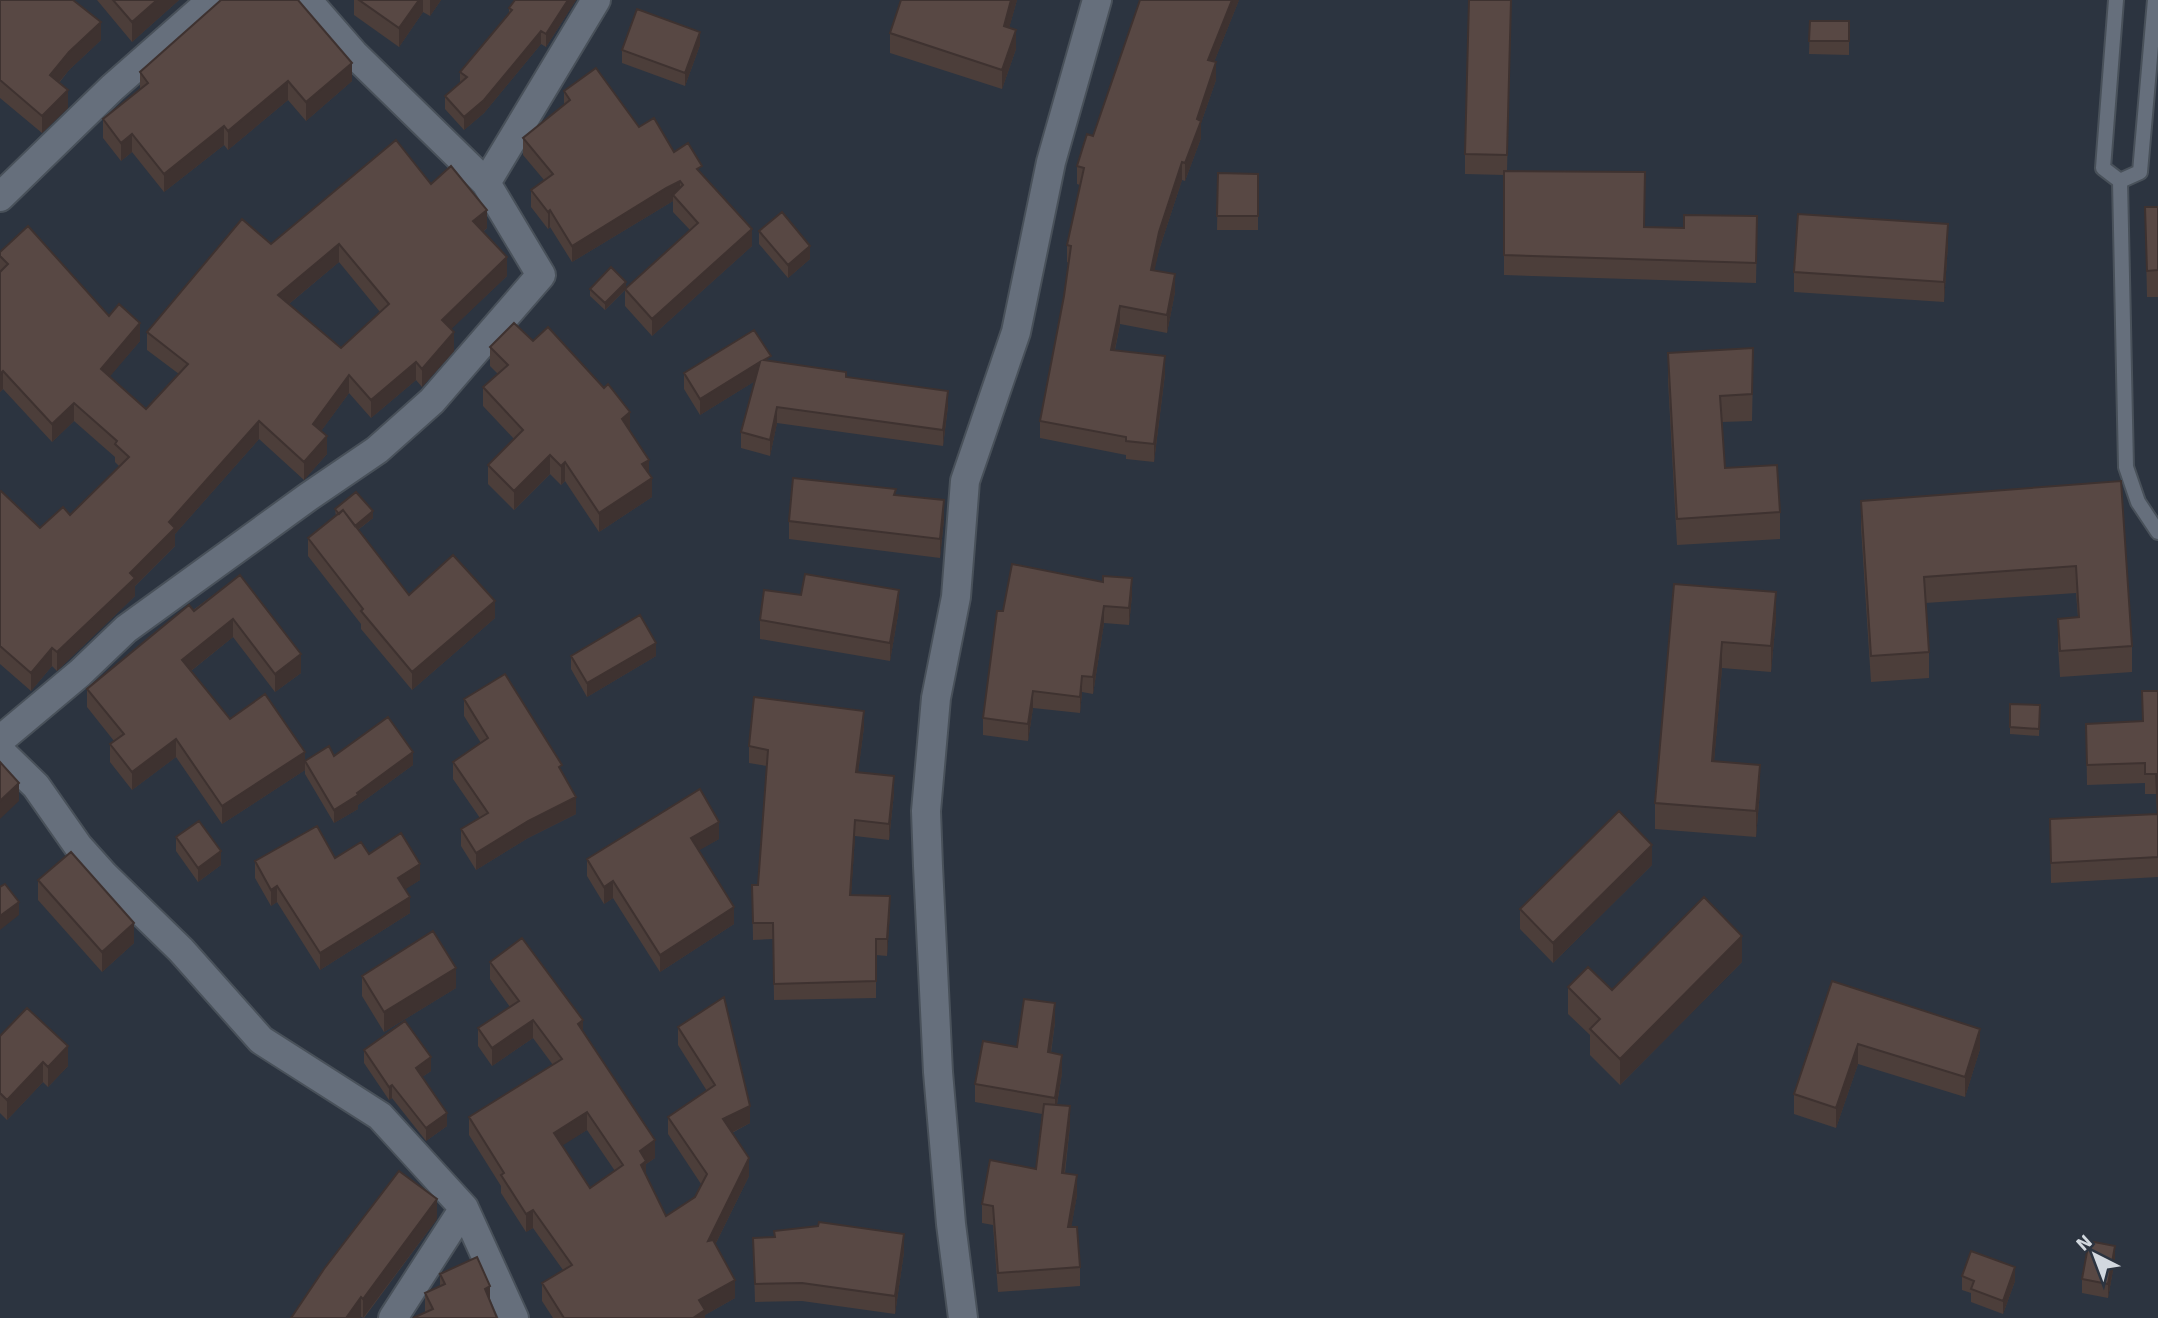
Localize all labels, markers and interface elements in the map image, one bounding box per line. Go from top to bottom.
north arrow [2060,1220,2130,1290]
text: N [2071,1230,2097,1256]

